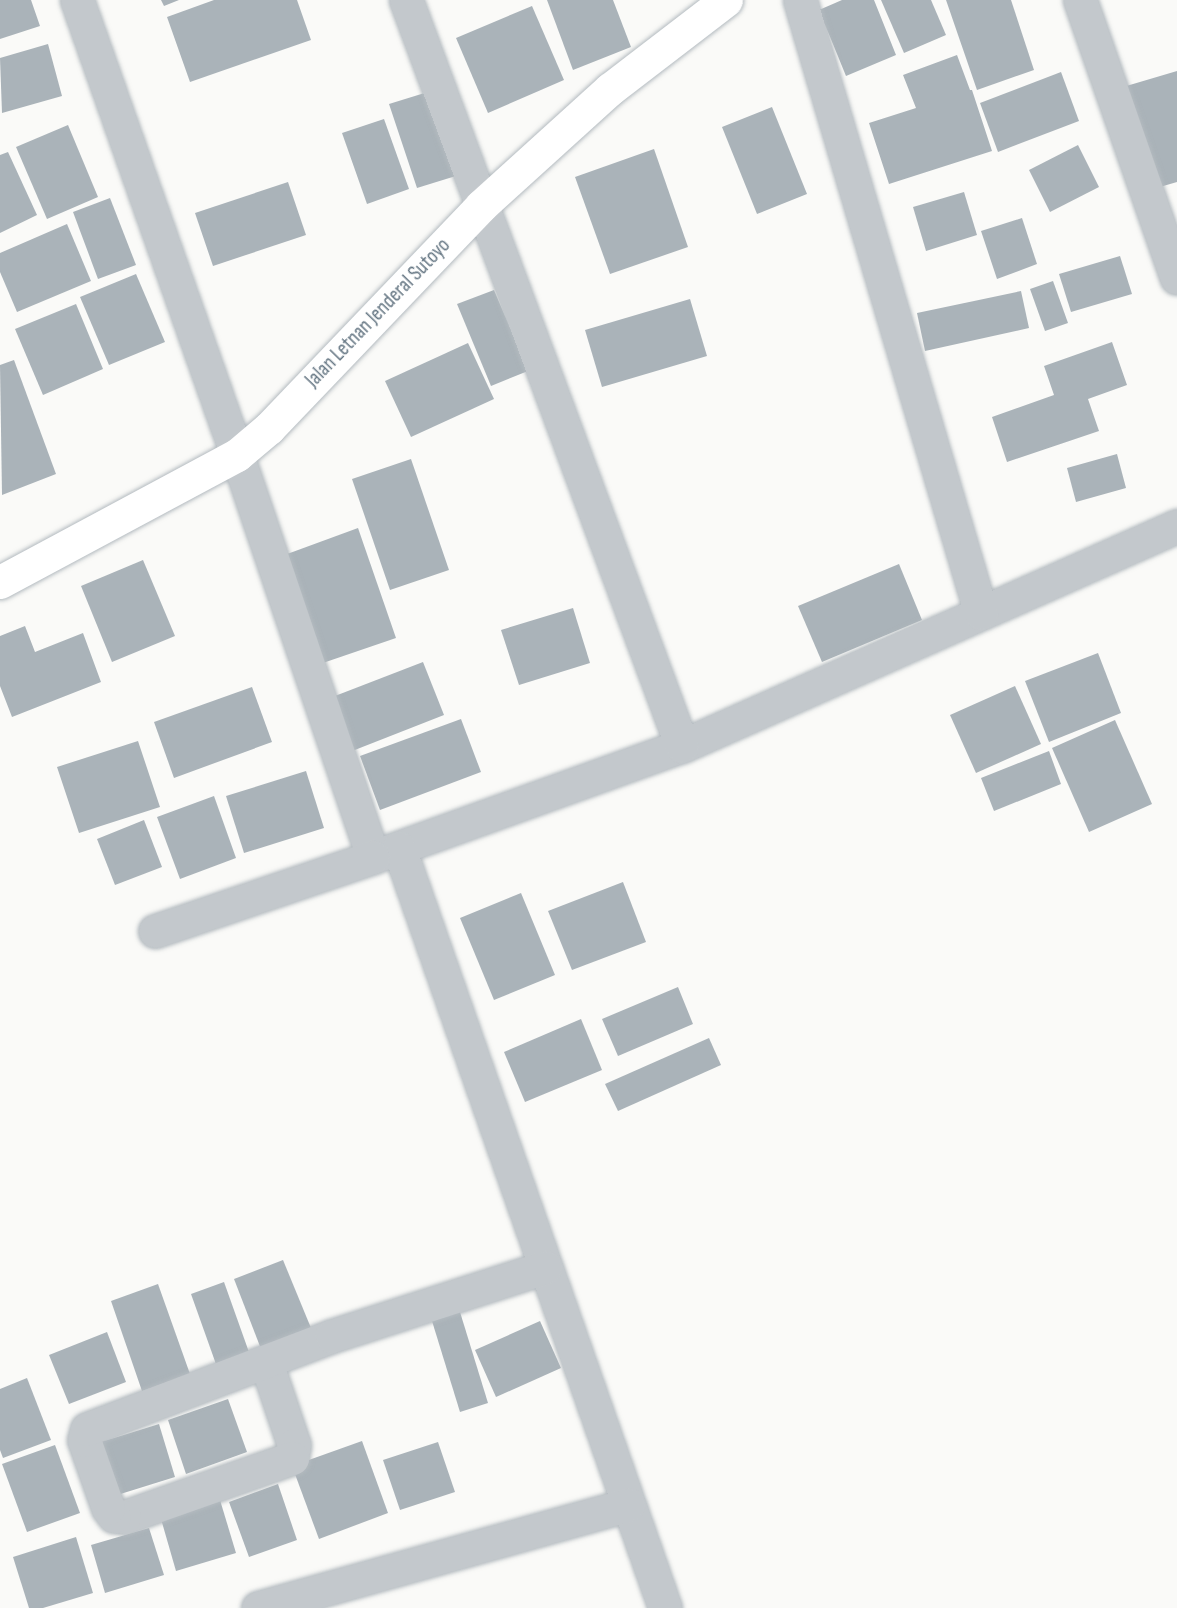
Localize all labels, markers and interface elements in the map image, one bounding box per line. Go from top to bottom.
street label: Jalan Letnan Jenderal Sutoyo [300,233,456,393]

